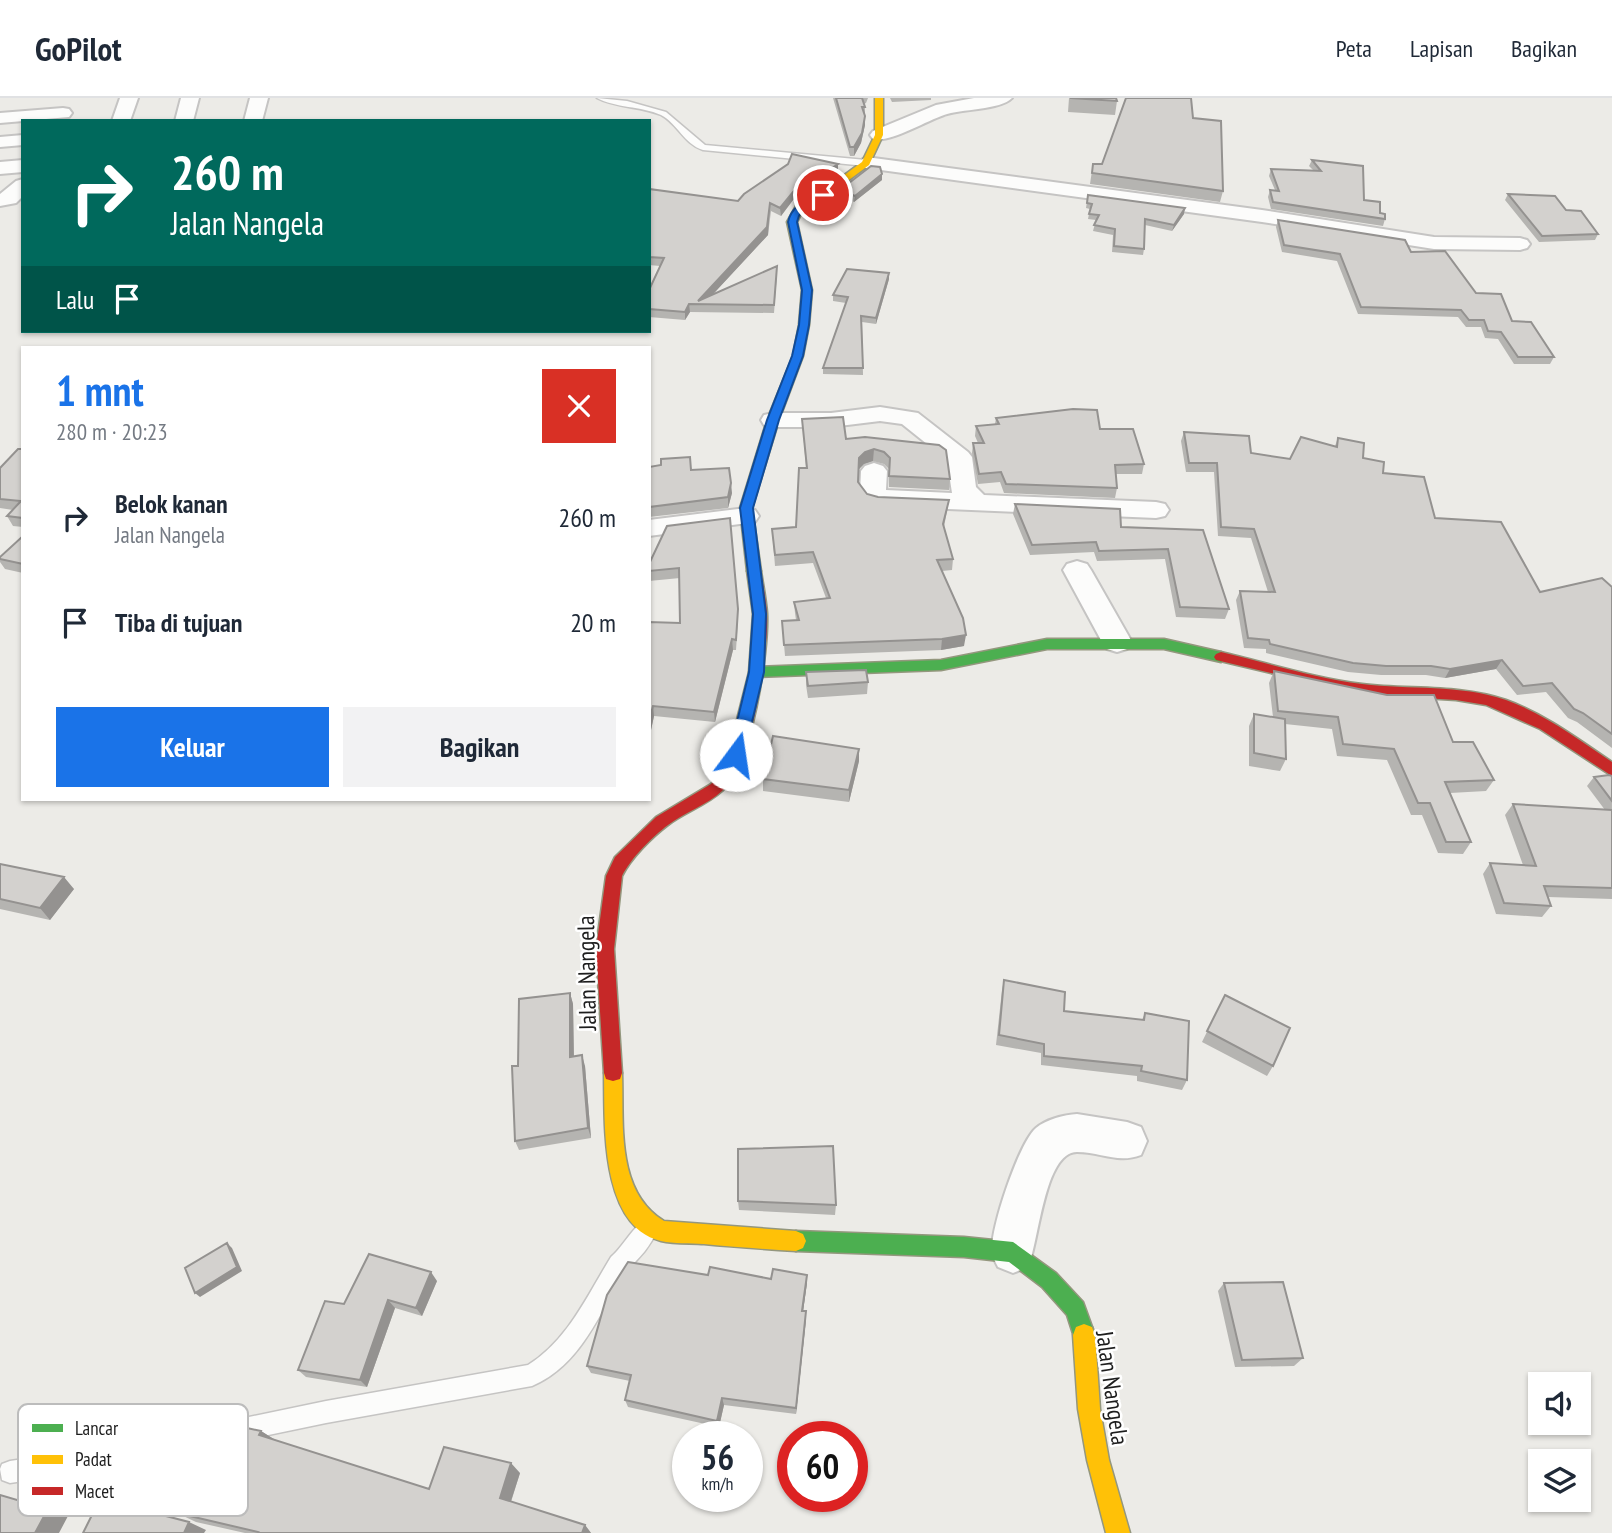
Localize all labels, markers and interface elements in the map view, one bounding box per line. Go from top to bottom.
text: GoPilot [35,27,122,70]
text: Peta [1336,33,1372,64]
text: Lapisan [1410,33,1473,64]
text: Bagikan [1511,33,1577,64]
text: 260 m [171,140,284,204]
icon: right [56,147,147,238]
pin [793,165,853,225]
icon: arrive [804,176,842,214]
text: Jalan Nangela [171,202,324,244]
icon: arrive [108,280,146,318]
text: Lalu [56,283,94,316]
text: 1 mnt [56,363,144,418]
button: close [542,369,616,443]
text: 280 m · 20:23 [56,417,168,446]
text: Belok kanan [115,487,228,520]
icon: right [56,499,94,537]
text: 260 m [558,501,616,534]
text: Jalan Nangela [115,520,225,549]
icon: arrive [56,604,94,642]
text: Tiba di tujuan [115,606,243,639]
text: 20 m [570,606,616,639]
button: Keluar [56,707,329,787]
button: Bagikan [343,707,616,787]
position arrow [699,718,773,792]
street label: Jalan Nangela [570,915,603,1032]
street label: Jalan Nangela [1089,1328,1136,1447]
map controls [1528,1372,1591,1512]
button: sound [1528,1372,1591,1435]
legend [18,1404,248,1516]
text: Lancar [75,1416,119,1440]
speed limit sign: 60 [777,1421,868,1512]
text: 56 [701,1434,734,1480]
text: Padat [75,1447,112,1471]
button: layers [1528,1449,1591,1512]
text: km/h [702,1472,733,1495]
text: Macet [75,1479,115,1503]

